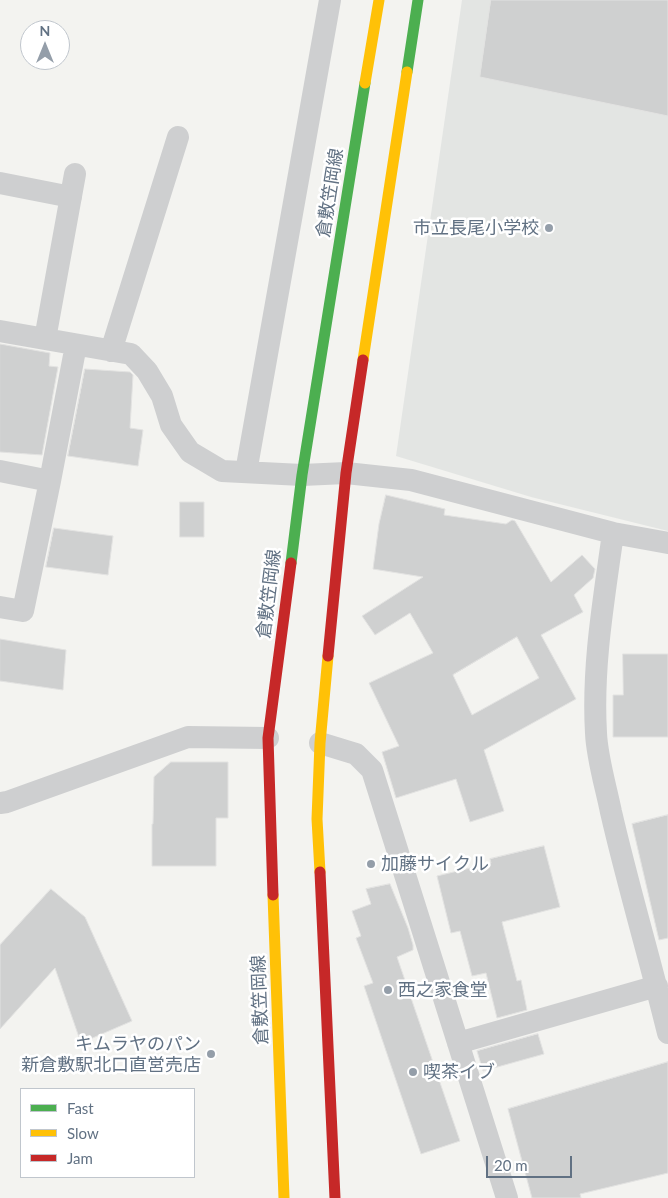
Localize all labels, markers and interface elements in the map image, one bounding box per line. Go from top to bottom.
north arrow [20,20,70,70]
text: N [40,22,50,39]
street label: 倉敷笠岡線 [312,147,348,239]
place label: 市立長尾小学校 [413,217,539,239]
marker: 市立長尾小学校 [543,222,555,234]
street label: 倉敷笠岡線 [253,548,285,640]
place label: 加藤サイクル [381,853,489,875]
marker: 加藤サイクル [365,858,377,870]
street label: 倉敷笠岡線 [248,955,272,1045]
place label: 西之家食堂 [398,979,488,1001]
marker: 西之家食堂 [382,984,394,996]
place label: キムラヤのパン 新倉敷駅北口直営売店 [21,1033,201,1076]
marker: キムラヤのパン 新倉敷駅北口直営売店 [205,1048,217,1060]
place label: 喫茶イブ [423,1061,495,1083]
marker: 喫茶イブ [407,1066,419,1078]
legend [20,1088,195,1178]
text: Fast [67,1099,94,1117]
text: Slow [67,1124,99,1142]
scale bar [488,1146,574,1178]
text: Jam [67,1149,93,1167]
text: 20 m [494,1156,528,1174]

